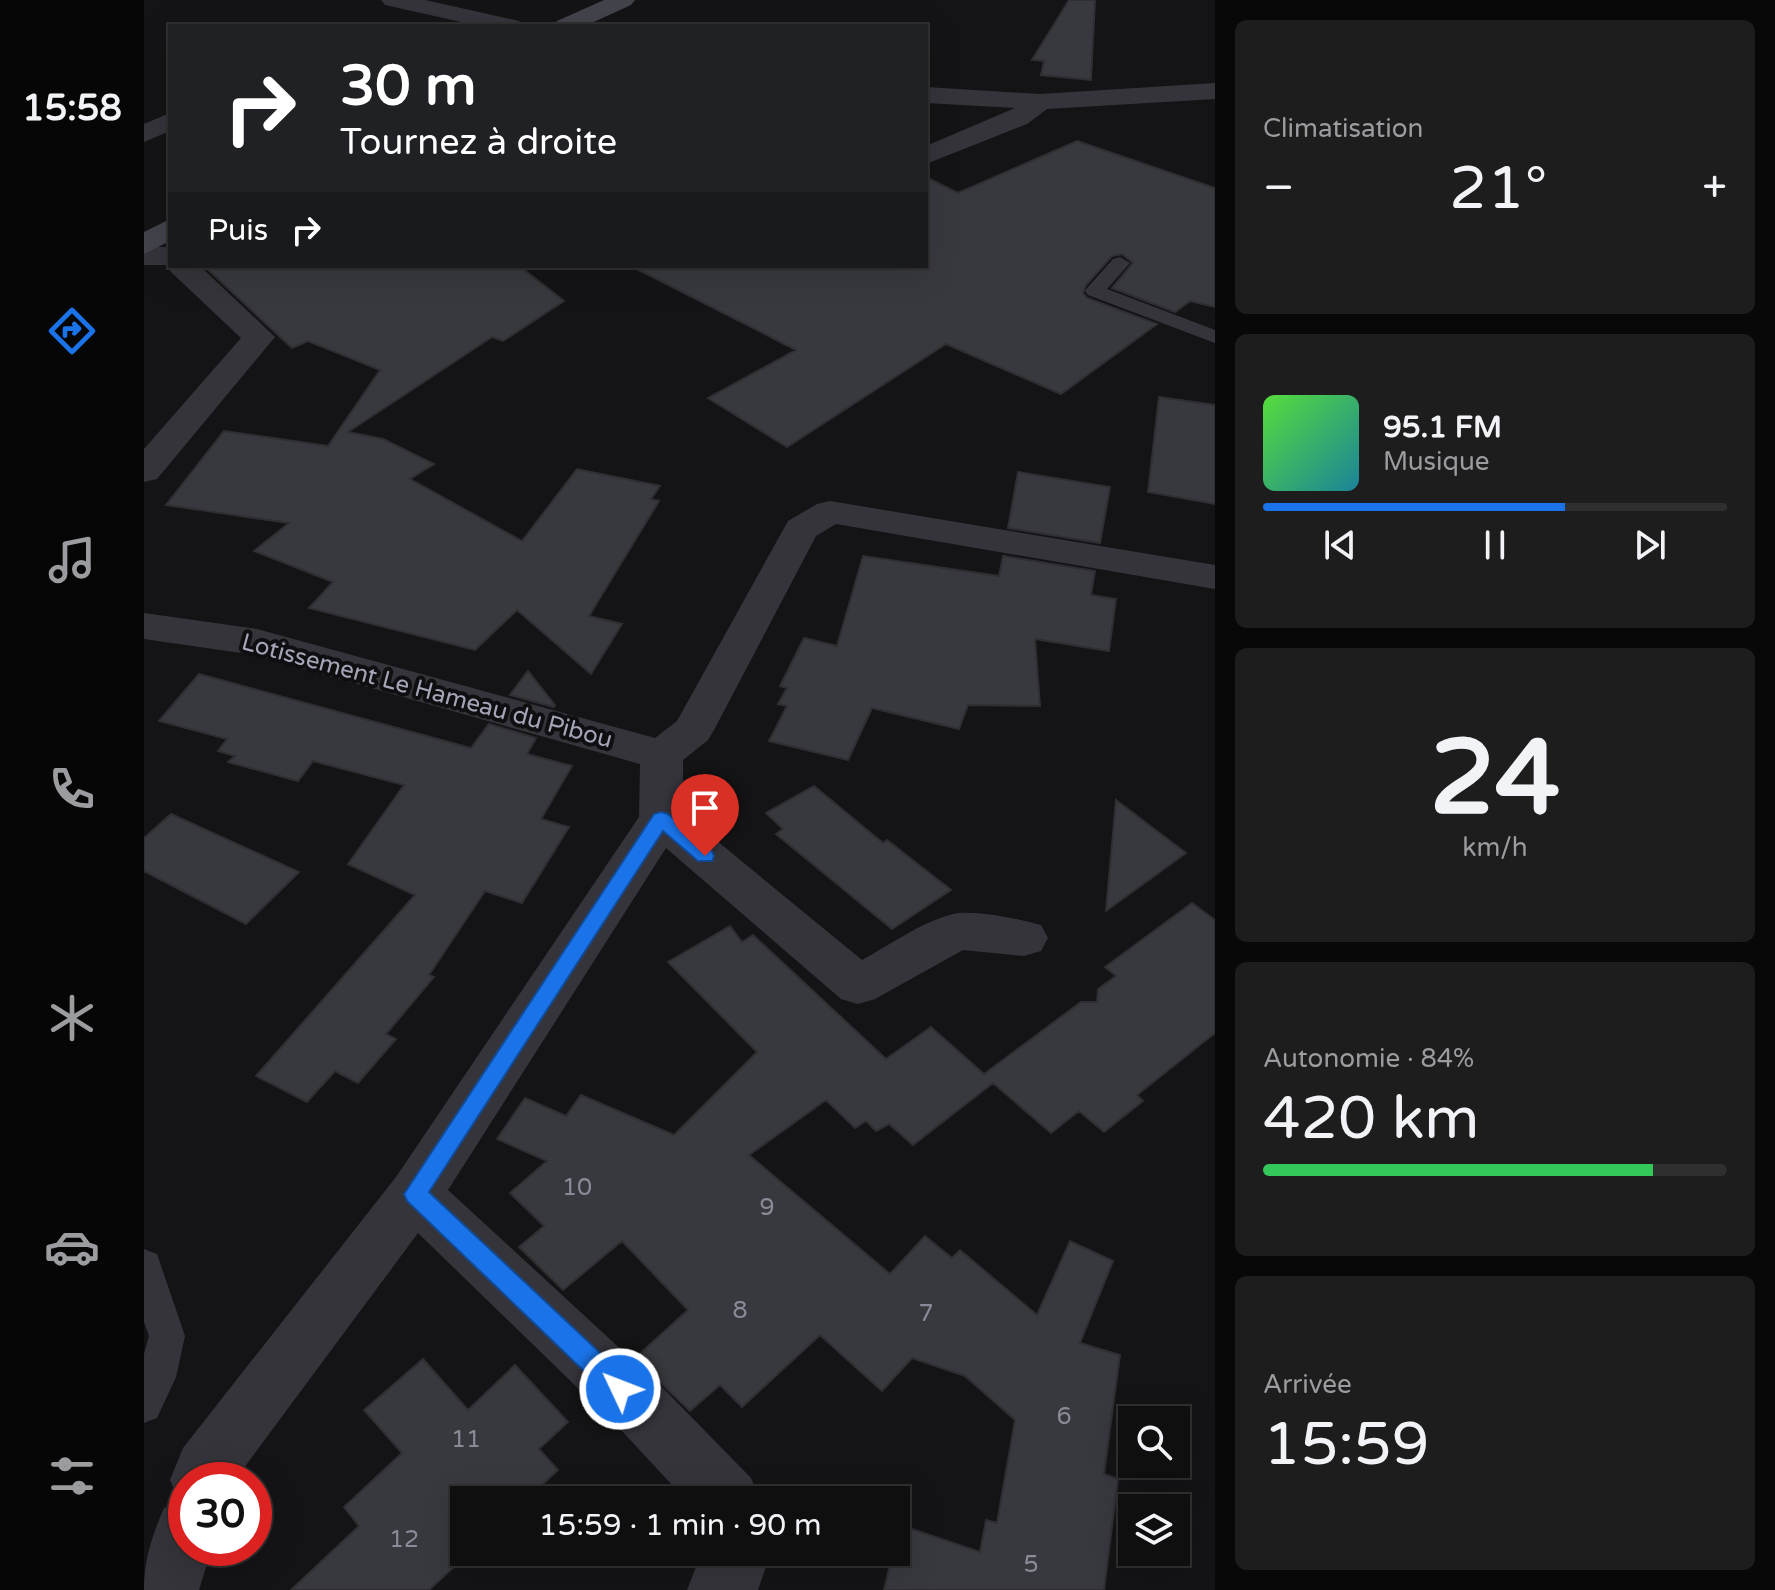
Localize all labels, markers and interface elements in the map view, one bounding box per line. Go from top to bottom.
text: 30 m [340,53,476,120]
icon: right [208,56,312,160]
text: 15:58 [22,87,122,130]
text: Climatisation [1263,113,1423,144]
text: Tournez à droite [340,121,617,164]
text: 21° [1449,153,1547,225]
text: − [1263,162,1294,215]
text: + [1702,162,1727,215]
icon: right [284,208,328,252]
text: Puis [208,212,268,249]
icon: directions [44,303,100,359]
text: 95.1 FM [1383,409,1502,446]
text: Musique [1383,446,1490,477]
icon: previous [1318,523,1362,567]
icon: pause [1473,523,1517,567]
icon: next [1628,523,1672,567]
icon: music [44,532,100,588]
street label: Lotissement Le Hameau du Pibou [238,627,616,755]
text: 24 [1430,717,1560,842]
icon: phone [44,761,100,817]
pin [671,774,739,856]
icon: arrive [683,786,727,830]
text: km/h [1462,832,1528,863]
icon: climate [44,990,100,1046]
text: Autonomie · 84% [1263,1043,1474,1074]
text: 420 km [1263,1083,1479,1155]
house number: 10 [562,1173,592,1202]
house number: 9 [759,1193,775,1222]
icon: car [44,1219,100,1275]
house number: 8 [732,1296,748,1325]
house number: 7 [918,1299,934,1328]
position arrow [578,1347,662,1431]
text: Arrivée [1263,1369,1352,1400]
house number: 6 [1056,1402,1072,1431]
map controls [1118,1406,1190,1566]
button: search [1118,1406,1190,1478]
text: 15:59 [1263,1409,1429,1481]
house number: 11 [451,1425,481,1454]
icon: filters [44,1448,100,1504]
speed limit sign: 30 [168,1462,272,1566]
button: layers [1118,1494,1190,1566]
text: 15:59 · 1 min · 90 m [539,1507,821,1544]
house number: 12 [389,1525,419,1554]
house number: 5 [1023,1550,1039,1579]

